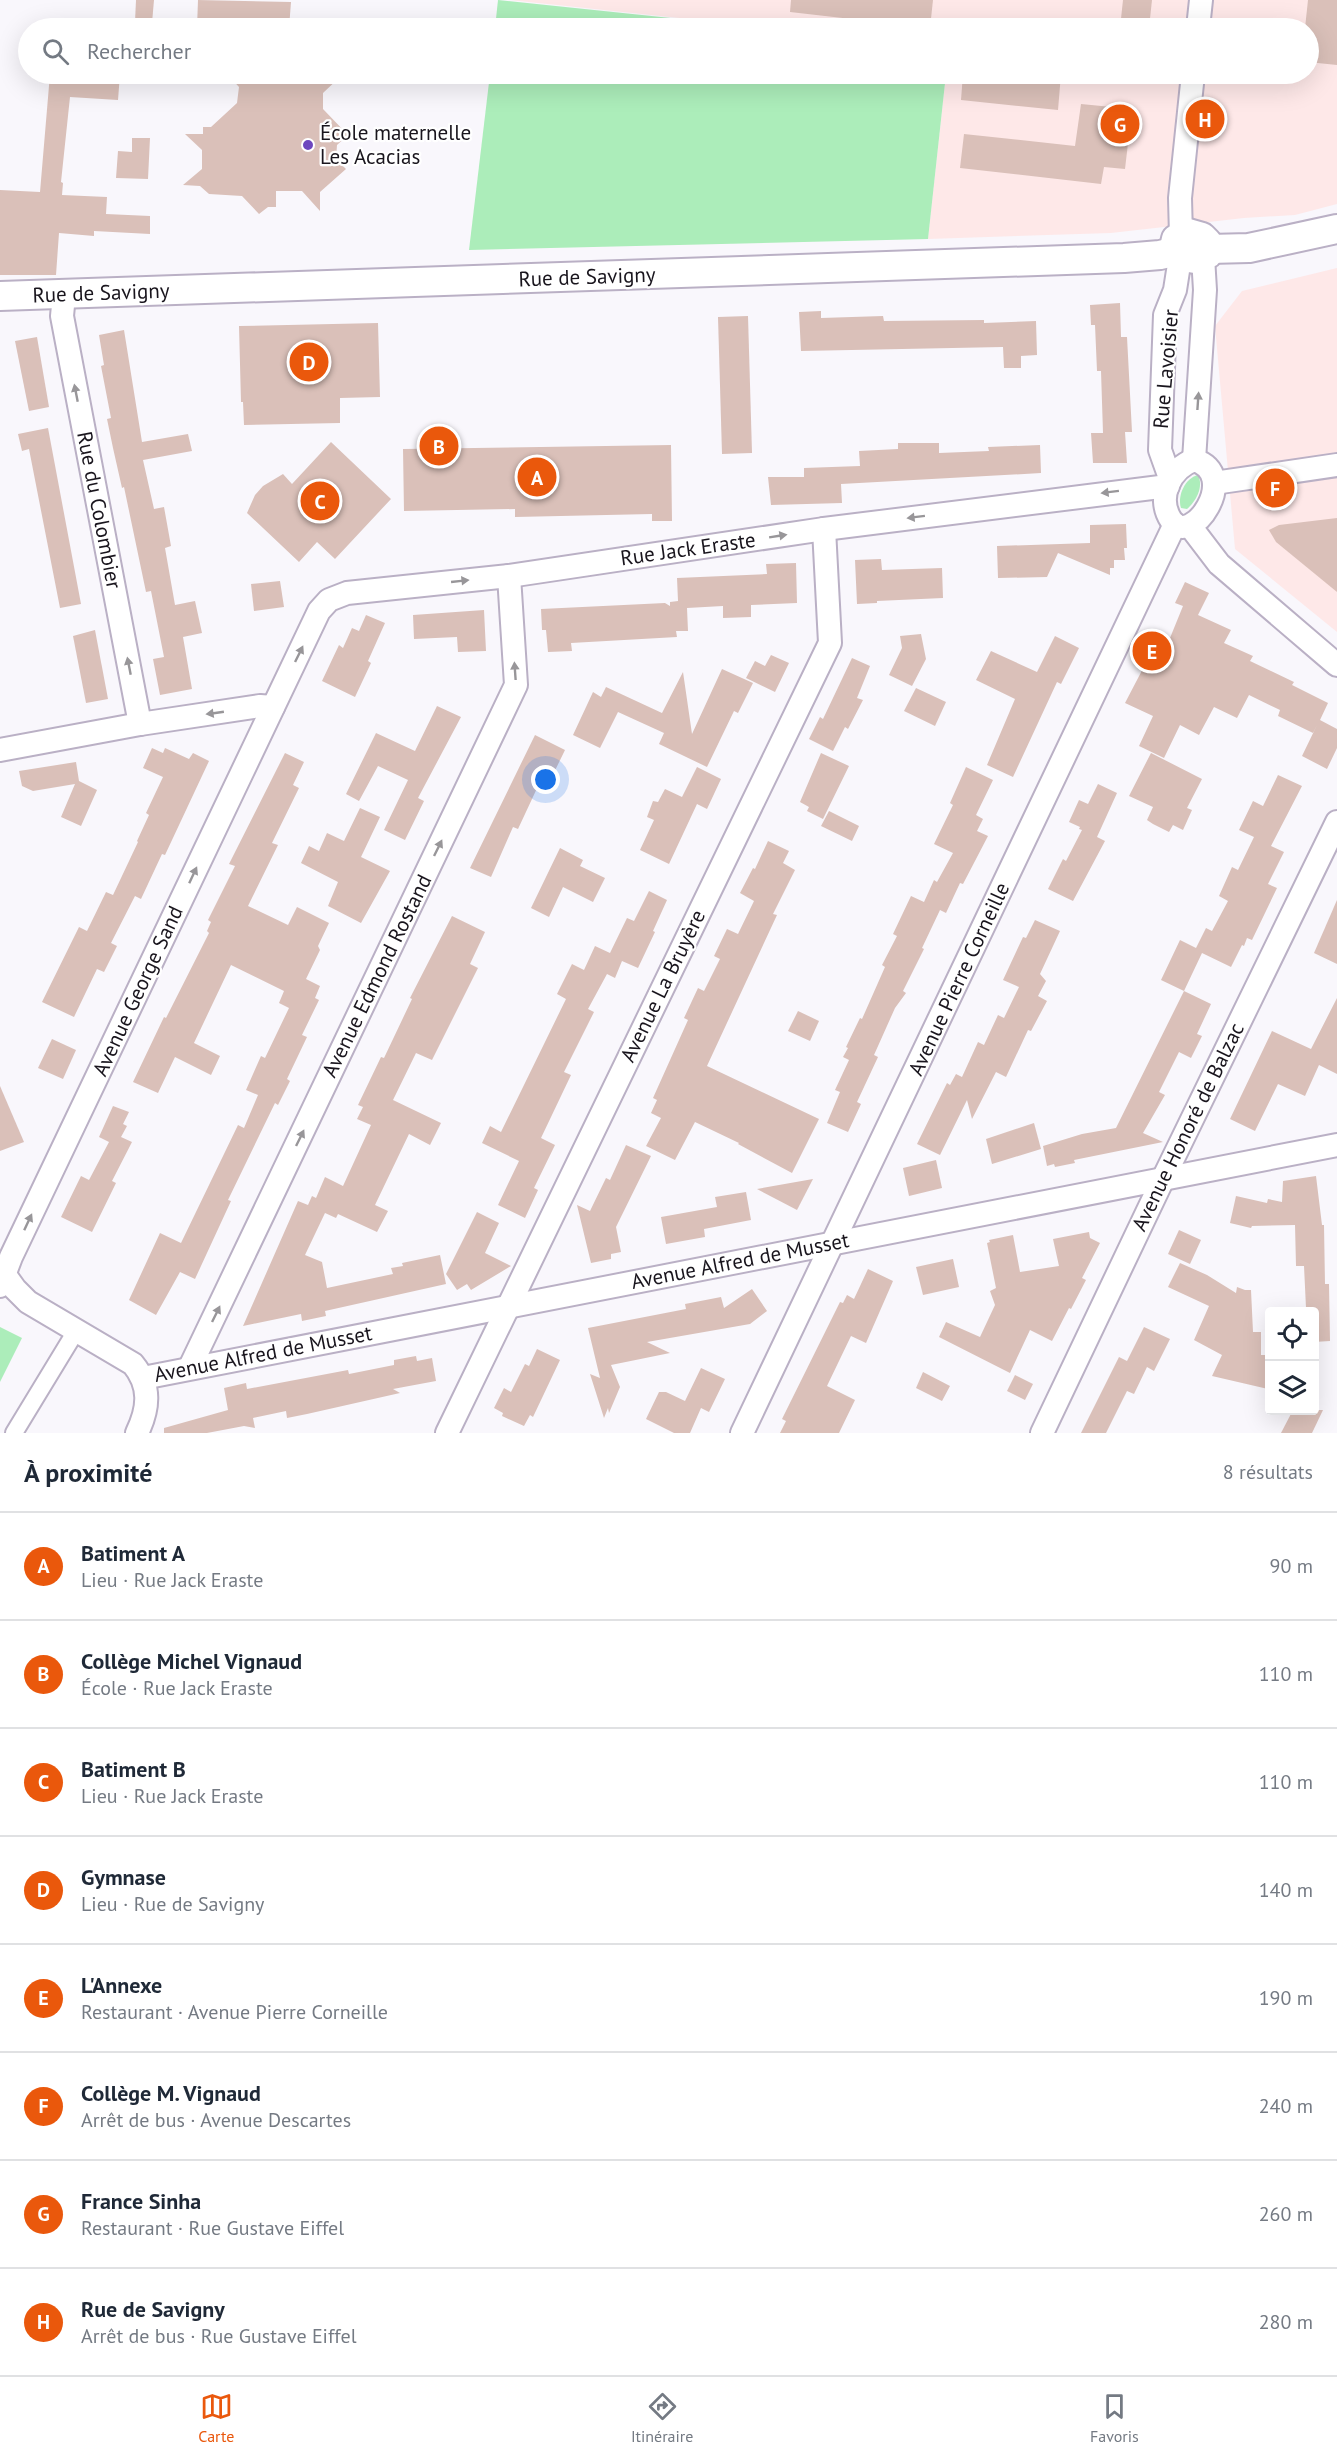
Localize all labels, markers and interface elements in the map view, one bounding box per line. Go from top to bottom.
search box [18,18,1319,84]
icon: search [39,35,72,68]
text: Rechercher [87,37,191,65]
pin: H [1186,96,1224,142]
pin: G [1100,102,1140,146]
place label: École maternelle Les Acacias [320,119,471,170]
marker: École maternelle Les Acacias [301,138,315,152]
street label: Rue de Savigny [518,261,656,292]
street label: Rue de Savigny [32,277,170,308]
street label: Rue Lavoisier [1147,308,1184,430]
pin: D [290,340,328,385]
one-way arrow [71,383,80,402]
one-way arrow [1193,392,1202,411]
pin: B [420,424,458,468]
street label: Rue du Colombier [71,429,128,591]
pin: A [518,454,556,500]
pin: F [1256,466,1294,510]
pin: C [300,478,340,524]
one-way arrow [1100,487,1119,497]
one-way arrow [907,512,926,522]
street label: Rue Jack Eraste [619,526,757,571]
one-way arrow [768,531,787,540]
one-way arrow [450,576,469,586]
pin: E [1132,628,1172,674]
one-way arrow [293,645,303,663]
one-way arrow [124,657,133,676]
one-way arrow [511,662,520,681]
one-way arrow [205,708,224,717]
your location [531,765,560,794]
one-way arrow [433,840,443,857]
one-way arrow [188,867,197,884]
street label: Avenue Edmond Rostand [316,870,437,1082]
street label: Avenue Pierre Corneille [902,878,1015,1080]
street label: Avenue George Sand [86,901,189,1080]
street label: Avenue La Bruyère [614,905,711,1066]
street label: Avenue Honoré de Balzac [1125,1018,1250,1235]
one-way arrow [295,1130,304,1147]
one-way arrow [24,1214,33,1231]
street label: Avenue Alfred de Musset [629,1226,851,1295]
one-way arrow [211,1306,220,1323]
map controls [1265,1307,1319,1415]
button: locate [1265,1307,1319,1361]
street label: Avenue Alfred de Musset [152,1319,374,1388]
button: layers [1265,1361,1319,1415]
text: À proximité [24,1456,152,1489]
text: 8 résultats [1223,1459,1313,1485]
text: Batiment A [81,1539,185,1567]
text: A [37,1553,50,1579]
text: 90 m [1270,1553,1313,1579]
text: Lieu · Rue Jack Eraste [81,1567,263,1593]
text: Collège Michel Vignaud [81,1647,302,1675]
text: B [38,1661,49,1687]
text: 110 m [1259,1661,1313,1687]
text: École · Rue Jack Eraste [81,1675,273,1701]
text: Batiment B [81,1755,186,1783]
text: C [38,1769,49,1795]
text: 110 m [1259,1769,1313,1795]
text: Lieu · Rue Jack Eraste [81,1783,263,1809]
text: Gymnase [81,1863,166,1891]
text: D [37,1877,50,1903]
text: 140 m [1259,1877,1313,1903]
text: Lieu · Rue de Savigny [81,1891,264,1917]
text: L'Annexe [81,1971,162,1999]
text: E [38,1985,49,2011]
text: 190 m [1259,1985,1313,2011]
text: Restaurant · Avenue Pierre Corneille [81,1999,388,2025]
text: Collège M. Vignaud [81,2079,261,2107]
text: F [38,2093,49,2119]
text: 240 m [1259,2093,1313,2119]
text: Arrêt de bus · Avenue Descartes [81,2107,351,2133]
text: France Sinha [81,2187,201,2215]
text: G [37,2201,50,2227]
text: 260 m [1259,2201,1313,2227]
text: Restaurant · Rue Gustave Eiffel [81,2215,344,2241]
text: Rue de Savigny [81,2295,225,2323]
text: H [37,2309,50,2335]
text: 280 m [1259,2309,1313,2335]
text: Arrêt de bus · Rue Gustave Eiffel [81,2323,357,2349]
tab: Carte [198,2390,234,2446]
tab: Itinéraire [631,2390,693,2446]
tab: Favoris [1090,2390,1139,2446]

